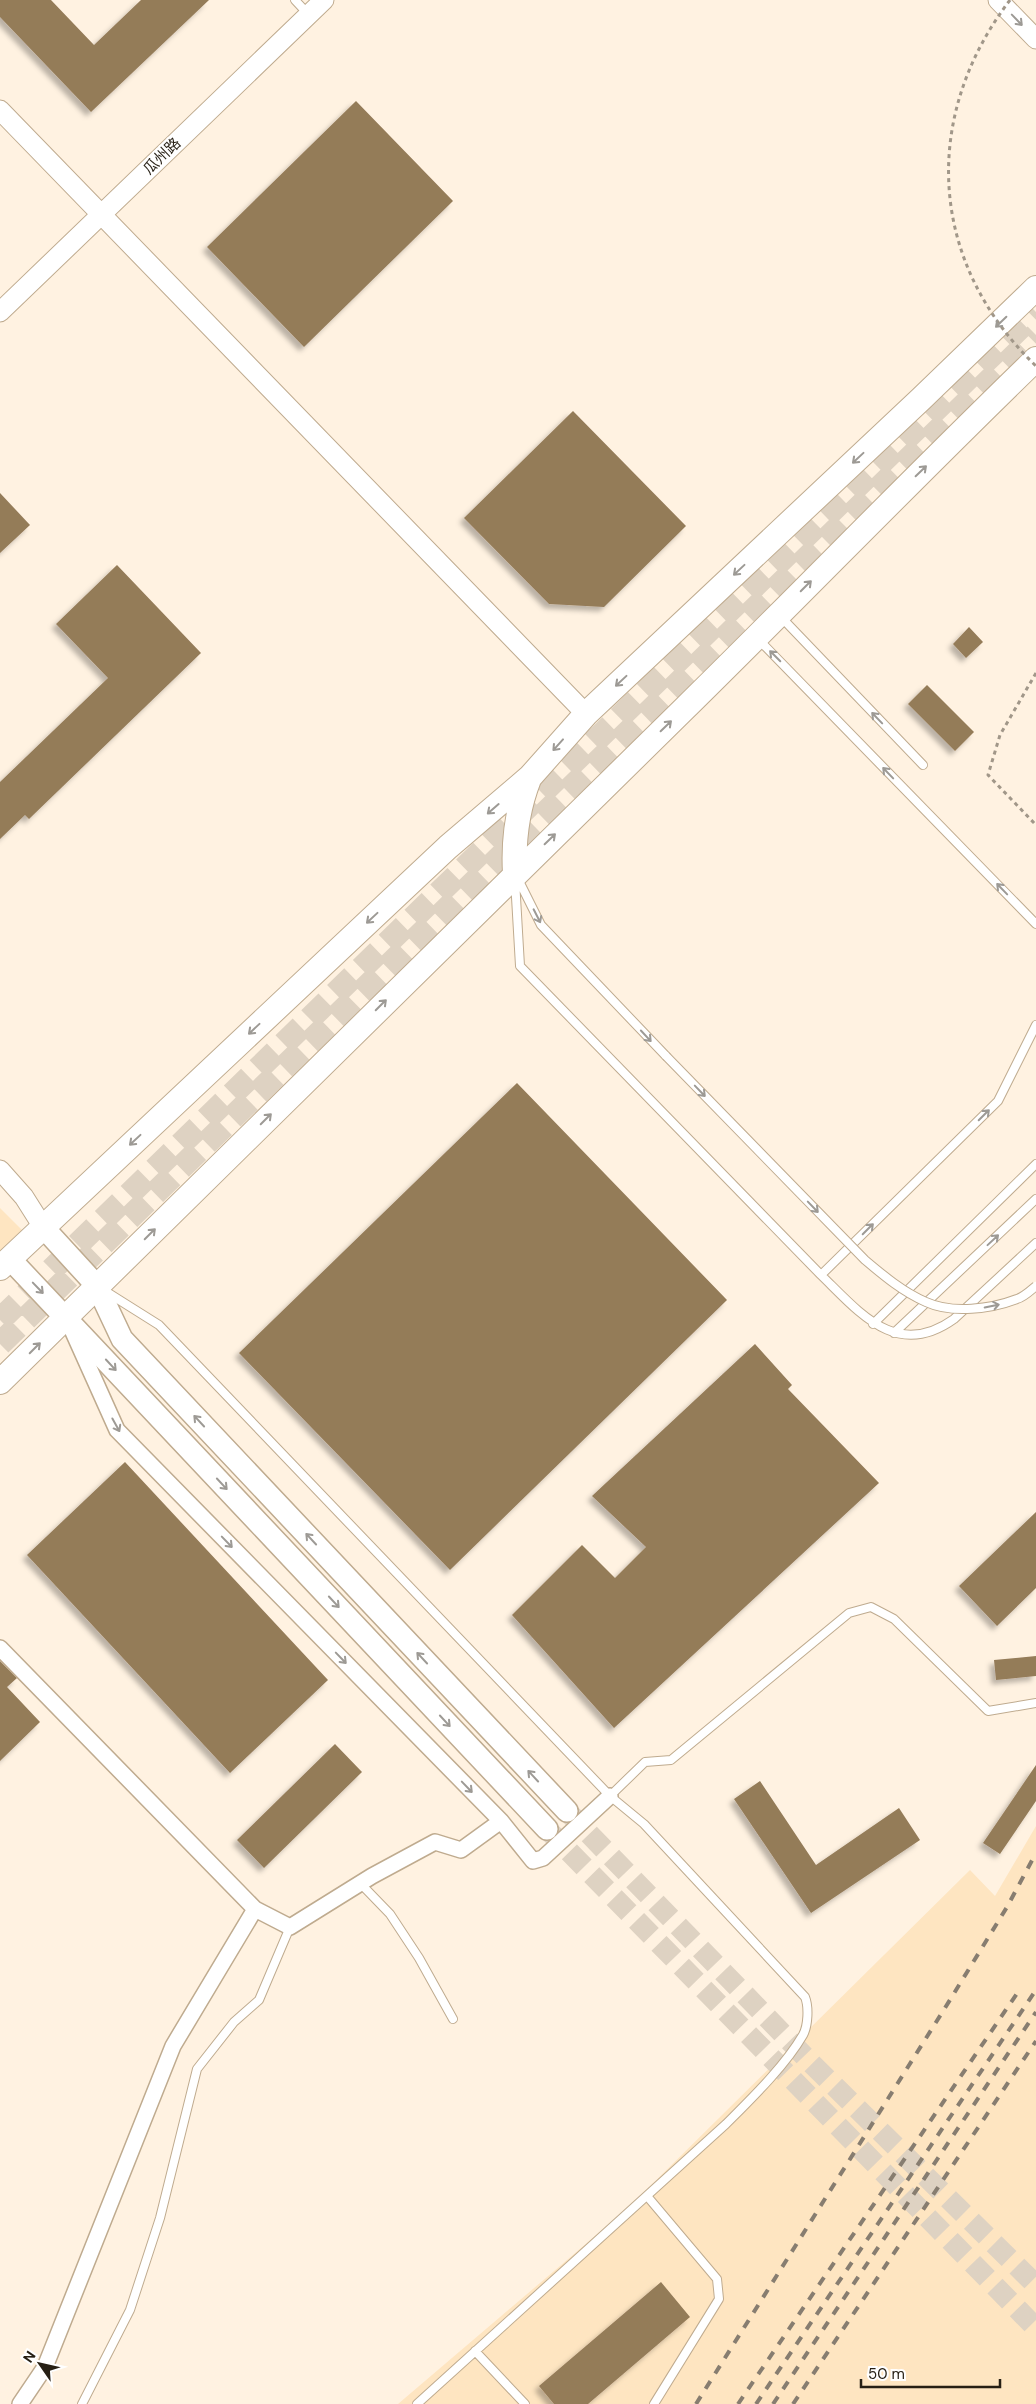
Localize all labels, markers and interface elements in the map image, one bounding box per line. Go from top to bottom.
one-way arrow [1011,13,1023,26]
street label: 瓜州路 [139,133,185,179]
one-way arrow [995,316,1007,328]
one-way arrow [852,452,864,464]
one-way arrow [914,465,927,477]
one-way arrow [733,564,746,576]
one-way arrow [800,580,812,592]
one-way arrow [769,650,781,663]
one-way arrow [615,675,627,687]
one-way arrow [871,711,883,724]
one-way arrow [660,720,673,732]
one-way arrow [552,739,563,752]
one-way arrow [883,767,895,779]
one-way arrow [486,803,499,814]
one-way arrow [543,833,556,845]
one-way arrow [996,883,1008,895]
one-way arrow [533,908,542,923]
one-way arrow [366,912,379,924]
one-way arrow [375,999,387,1011]
one-way arrow [248,1023,260,1035]
one-way arrow [640,1029,652,1042]
one-way arrow [694,1085,706,1097]
one-way arrow [978,1109,990,1121]
one-way arrow [259,1114,271,1126]
one-way arrow [129,1134,142,1146]
one-way arrow [807,1201,819,1214]
one-way arrow [862,1223,874,1235]
one-way arrow [144,1228,156,1240]
one-way arrow [987,1234,1000,1246]
one-way arrow [32,1282,44,1294]
one-way arrow [983,1301,999,1310]
one-way arrow [28,1342,41,1354]
one-way arrow [105,1359,117,1372]
one-way arrow [193,1414,205,1427]
one-way arrow [111,1417,121,1432]
one-way arrow [216,1477,228,1490]
one-way arrow [305,1533,317,1545]
one-way arrow [221,1536,234,1548]
one-way arrow [328,1596,340,1608]
one-way arrow [416,1651,428,1664]
one-way arrow [335,1652,347,1664]
one-way arrow [439,1714,451,1727]
one-way arrow [527,1770,539,1782]
one-way arrow [461,1781,473,1793]
north arrow [15,2339,65,2389]
text: N [19,2347,40,2366]
scale bar [861,2356,1000,2388]
text: 50 m [868,2364,905,2384]

